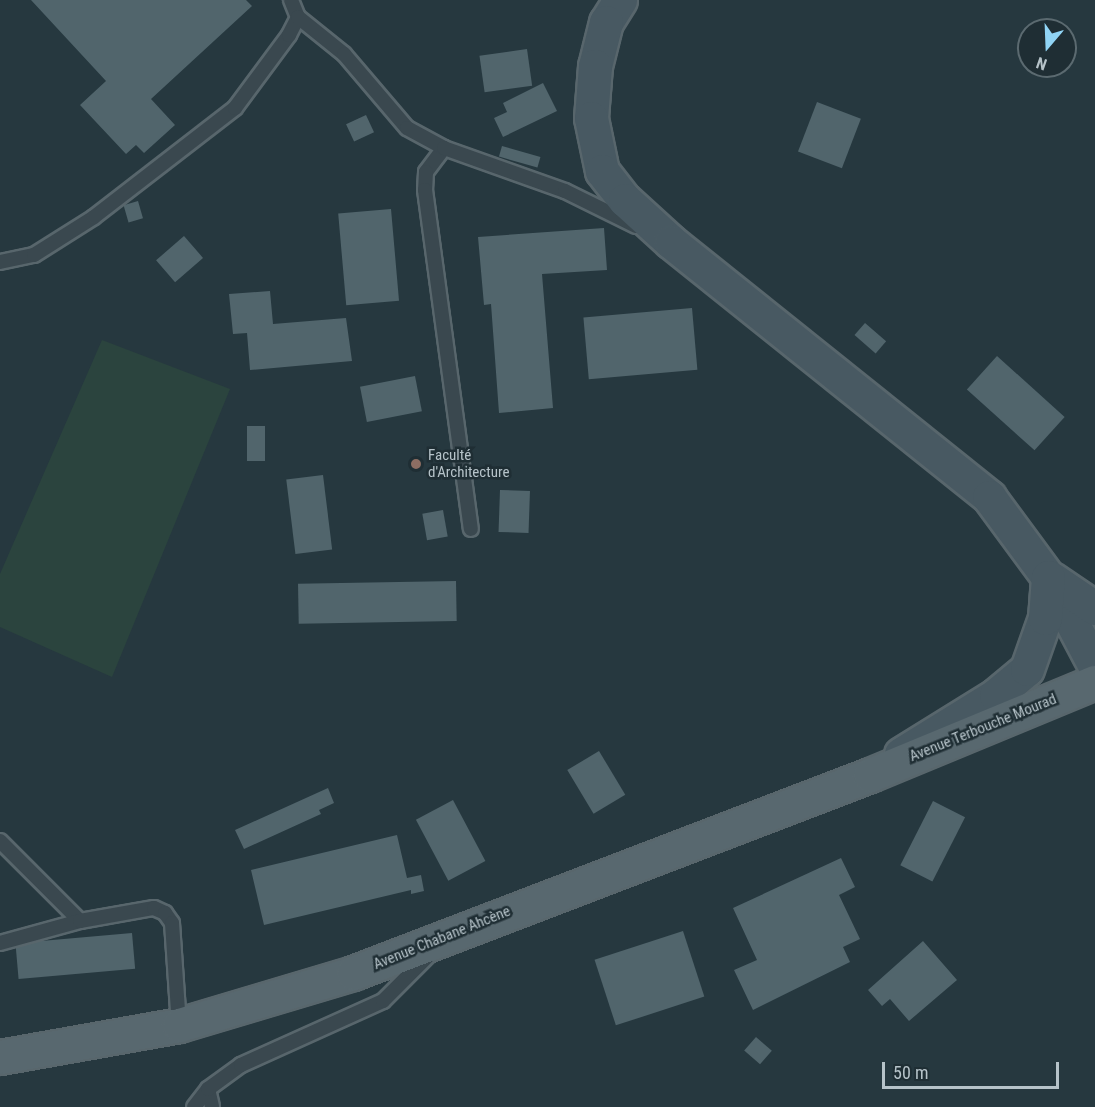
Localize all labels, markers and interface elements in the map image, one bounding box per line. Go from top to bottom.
north arrow [1017,18,1077,78]
text: N [1034,53,1049,74]
place label: Faculté d'Architecture [428,446,509,481]
marker: Faculté d'Architecture [409,457,423,471]
street label: Avenue Terbouche Mourad [907,690,1059,766]
street label: Avenue Chabane Ahcène [371,902,513,974]
scale bar [885,1050,1062,1088]
text: 50 m [893,1062,928,1083]

